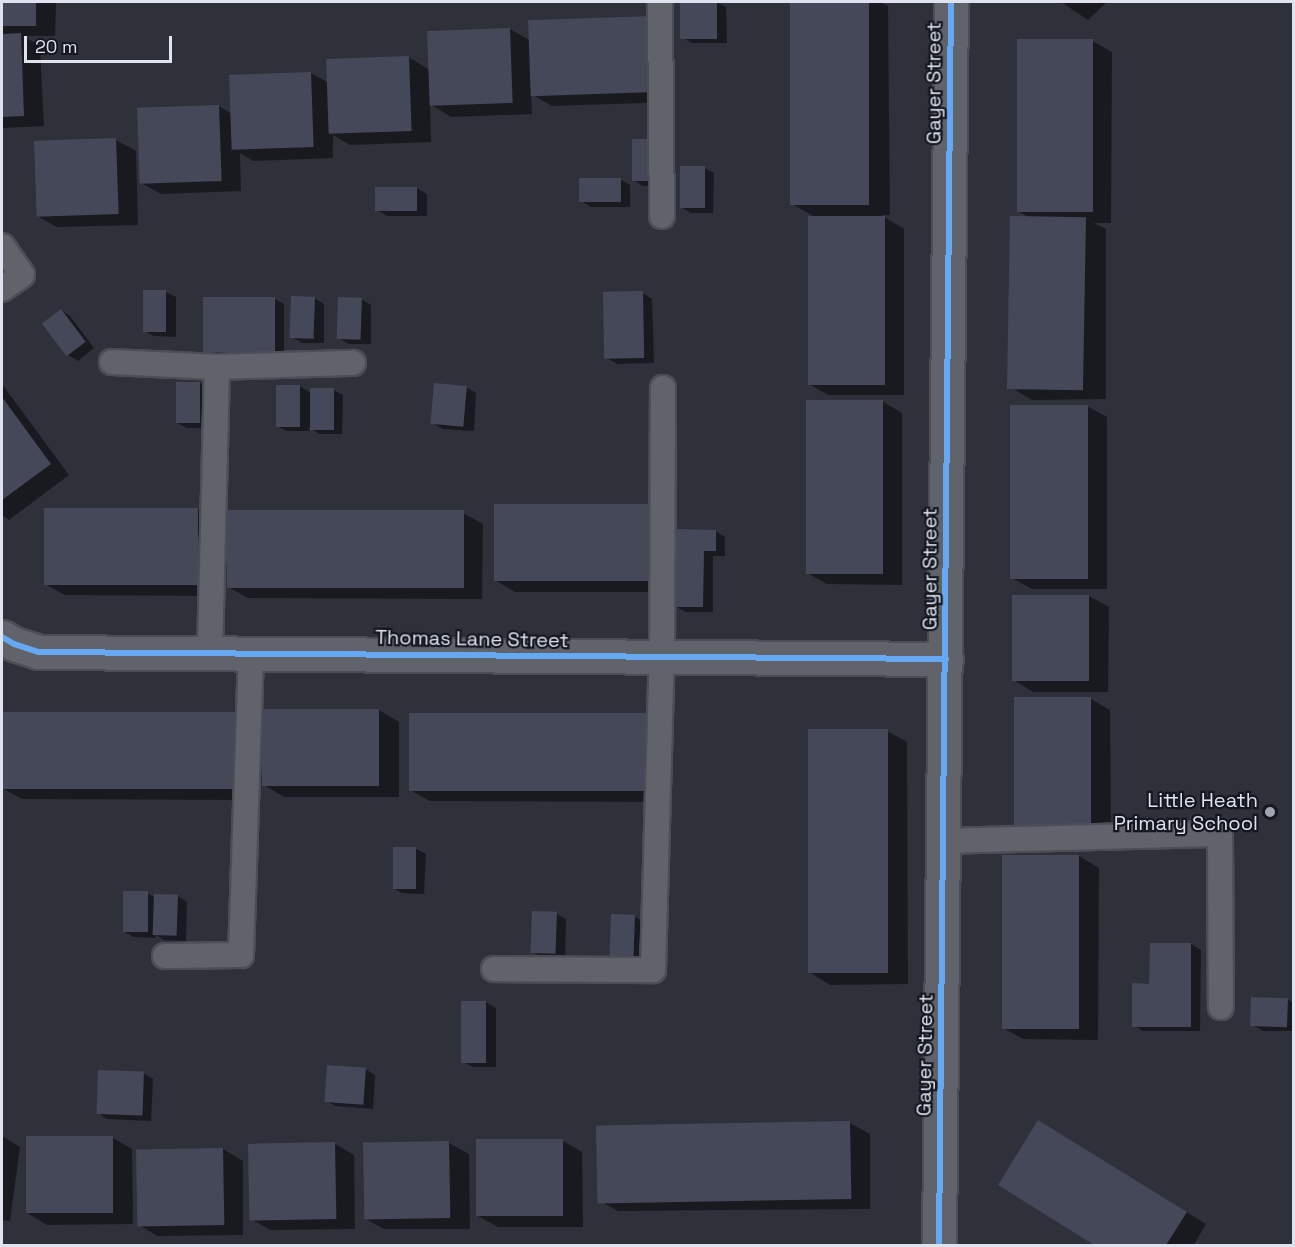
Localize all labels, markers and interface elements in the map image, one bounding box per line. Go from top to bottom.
street label: Gayer Street [922,22,946,144]
scale bar [27,24,176,62]
text: 20 m [35,35,78,58]
street label: Gayer Street [918,508,942,630]
street label: Thomas Lane Street [375,625,569,653]
place label: Little Heath Primary School [1114,789,1258,836]
marker: Little Heath Primary School [1263,805,1277,819]
street label: Gayer Street [912,994,938,1116]

